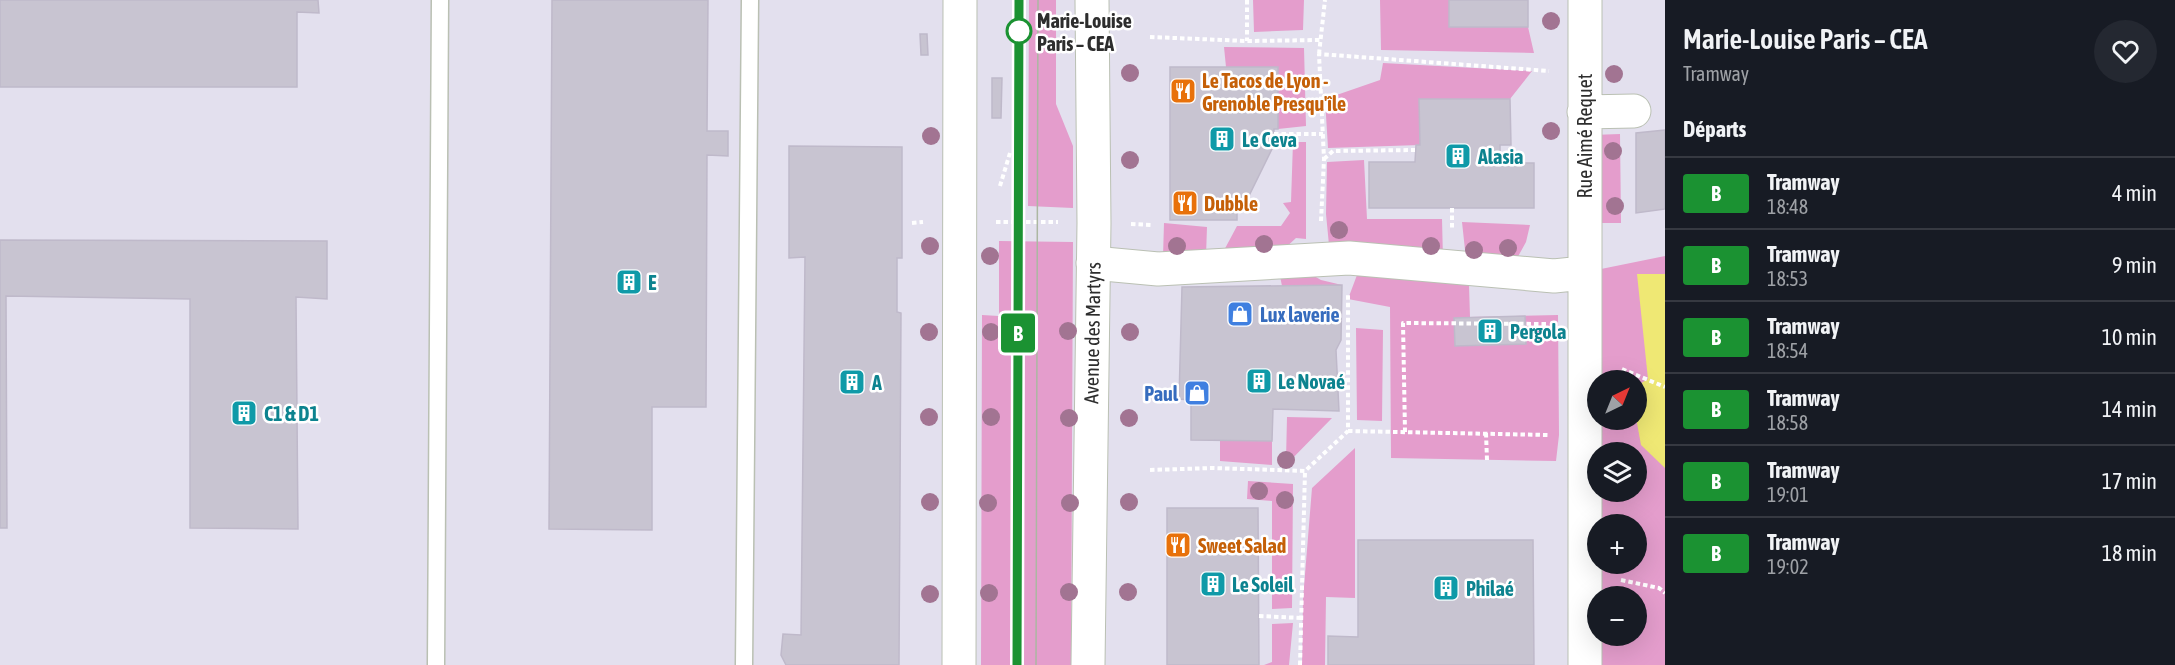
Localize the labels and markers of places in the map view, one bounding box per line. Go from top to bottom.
place label: Marie-Louise Paris – CEA [1037,9,1132,55]
marker: Marie-Louise Paris – CEA [1006,18,1032,44]
place label: Le Tacos de Lyon - Grenoble Presqu'île [1202,69,1346,115]
restaurant icon: Le Tacos de Lyon - Grenoble Presqu'île [1168,76,1198,106]
building icon: Le Ceva [1207,124,1237,154]
place label: Le Ceva [1242,128,1297,151]
building icon: Alasia [1443,141,1473,171]
place label: Alasia [1477,145,1523,168]
restaurant icon: Dubble [1170,188,1200,218]
place label: Dubble [1204,192,1258,215]
building icon: E [614,267,644,297]
place label: E [648,271,657,294]
shop icon: Lux laverie [1225,299,1255,329]
place label: Lux laverie [1260,303,1340,326]
building icon: Pergola [1475,316,1505,346]
place label: Pergola [1510,320,1566,343]
building icon: Le Novaé [1244,366,1274,396]
building icon: A [837,367,867,397]
place label: Le Novaé [1278,370,1345,393]
place label: A [871,371,882,394]
shop icon: Paul [1182,378,1212,408]
place label: Paul [1144,382,1179,405]
building icon: C1 & D1 [229,398,259,428]
place label: C1 & D1 [264,402,319,425]
restaurant icon: Sweet Salad [1163,530,1193,560]
place label: Sweet Salad [1198,534,1286,557]
building icon: Le Soleil [1198,569,1228,599]
place label: Le Soleil [1232,573,1294,596]
building icon: Philaé [1431,573,1461,603]
place label: Philaé [1466,577,1514,600]

